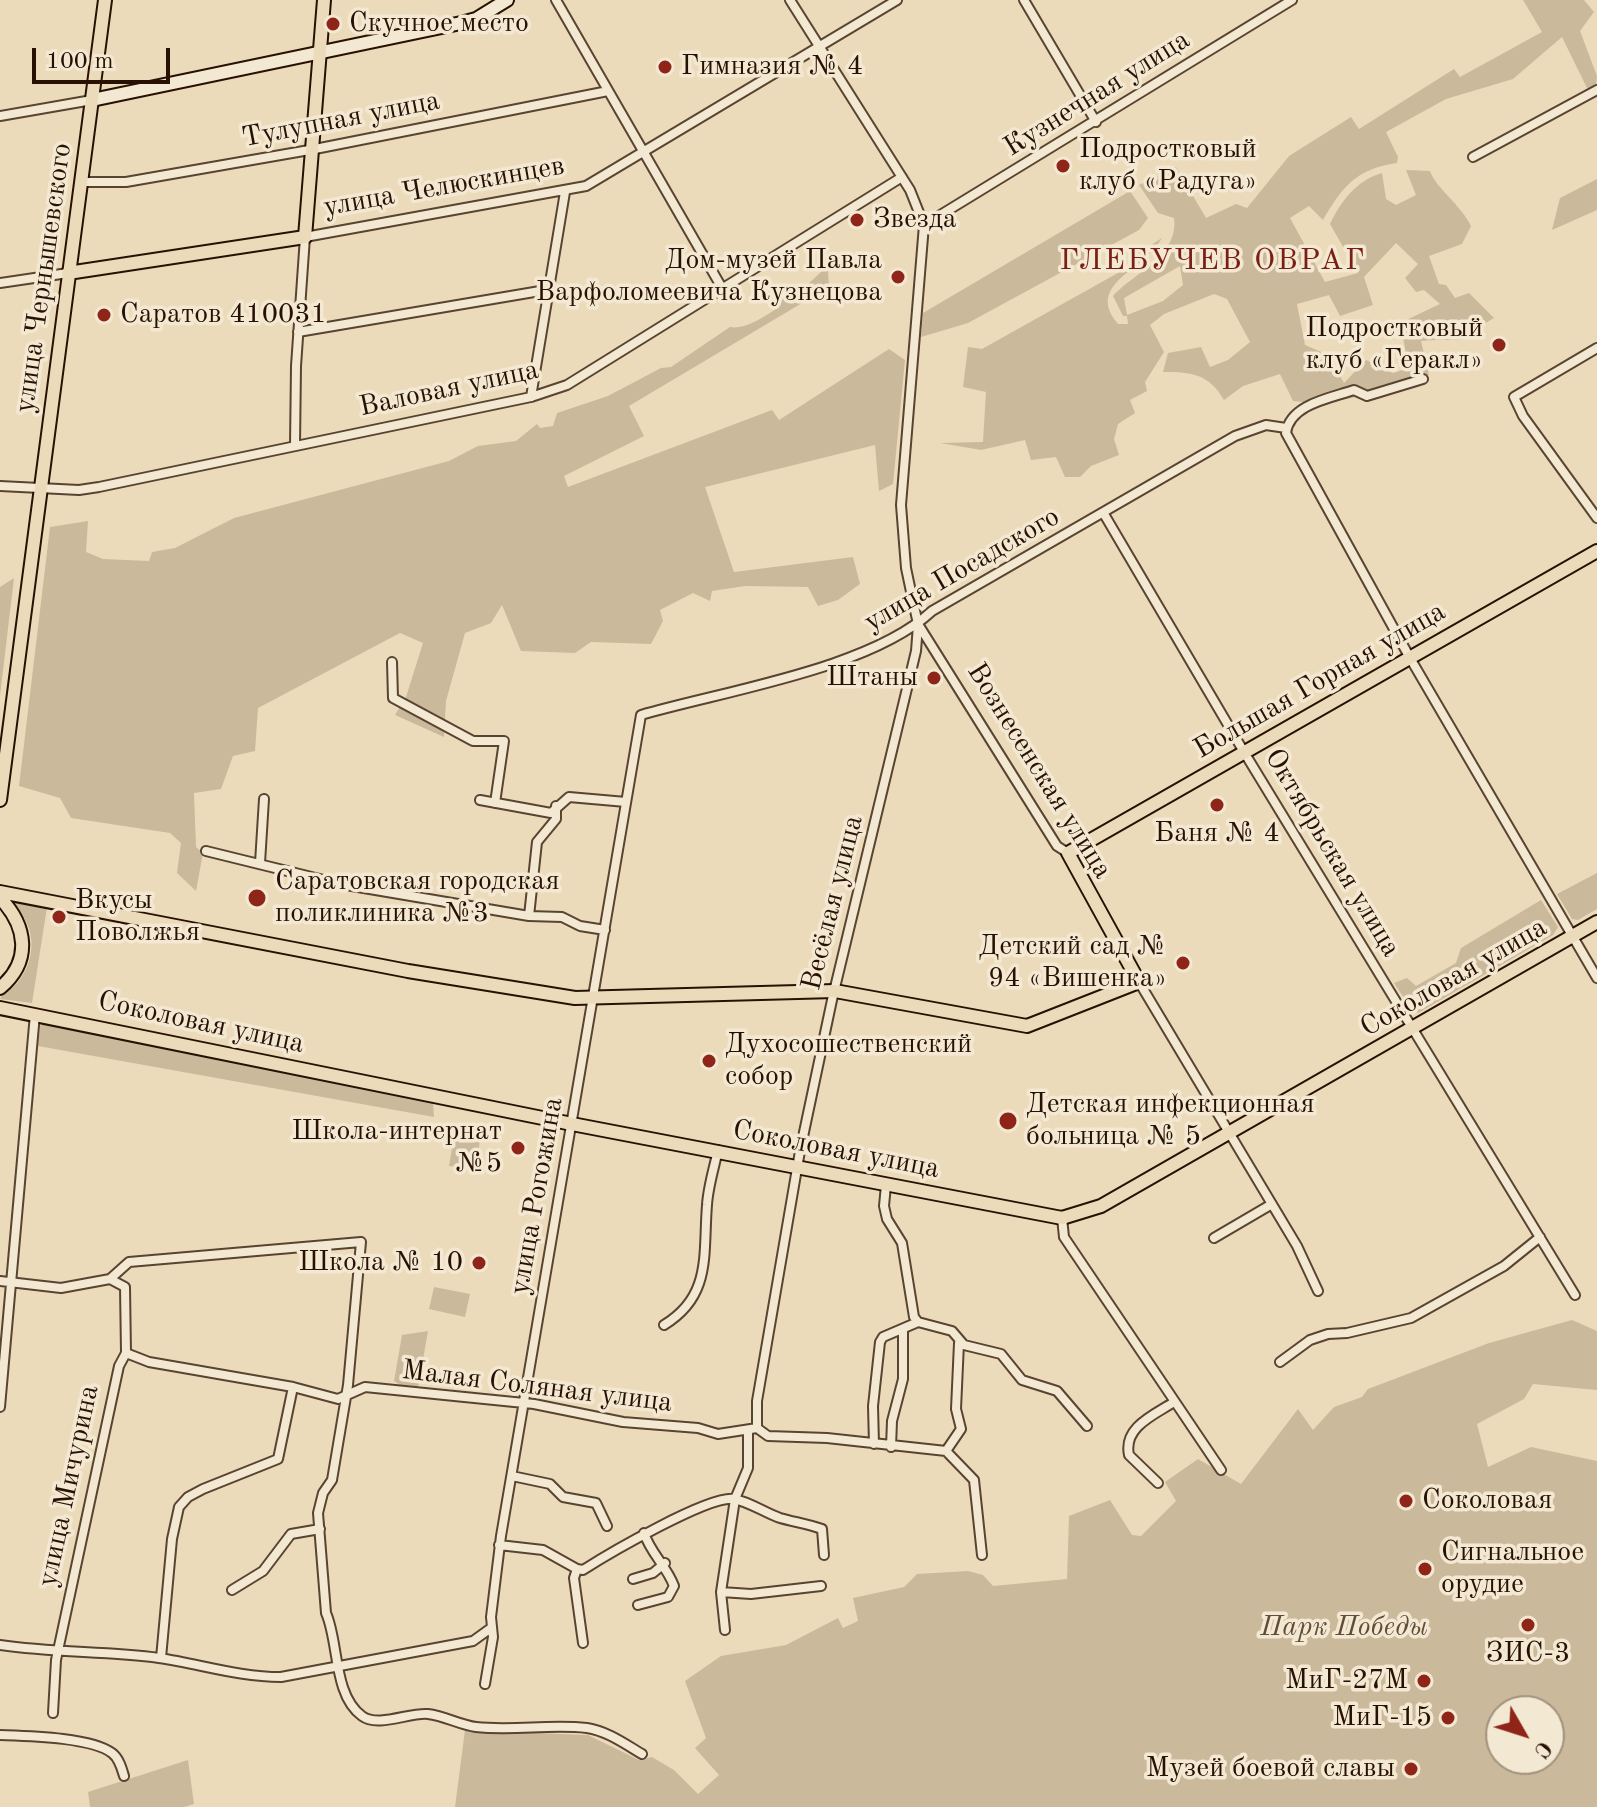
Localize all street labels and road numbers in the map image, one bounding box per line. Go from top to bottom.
street label: Кузнечная улица [998,23,1196,165]
street label: Тулупная улица [239,84,443,156]
street label: улица Чернышевского [8,141,80,415]
street label: улица Челюскинцев [321,149,567,225]
street label: Валовая улица [356,354,542,424]
street label: улица Посадского [858,500,1066,640]
street label: Большая Горная улица [1188,595,1452,767]
street label: Вознесенская улица [959,657,1119,885]
street label: Октябрьская улица [1257,743,1407,963]
street label: Весёлая улица [795,812,871,994]
street label: Соколовая улица [1355,911,1553,1045]
street label: Соколовая улица [95,985,307,1061]
street label: улица Рогожина [503,1095,571,1297]
street label: Соколовая улица [730,1113,942,1187]
street label: Малая Соляная улица [400,1354,674,1420]
street label: улица Мичурина [31,1382,107,1590]

